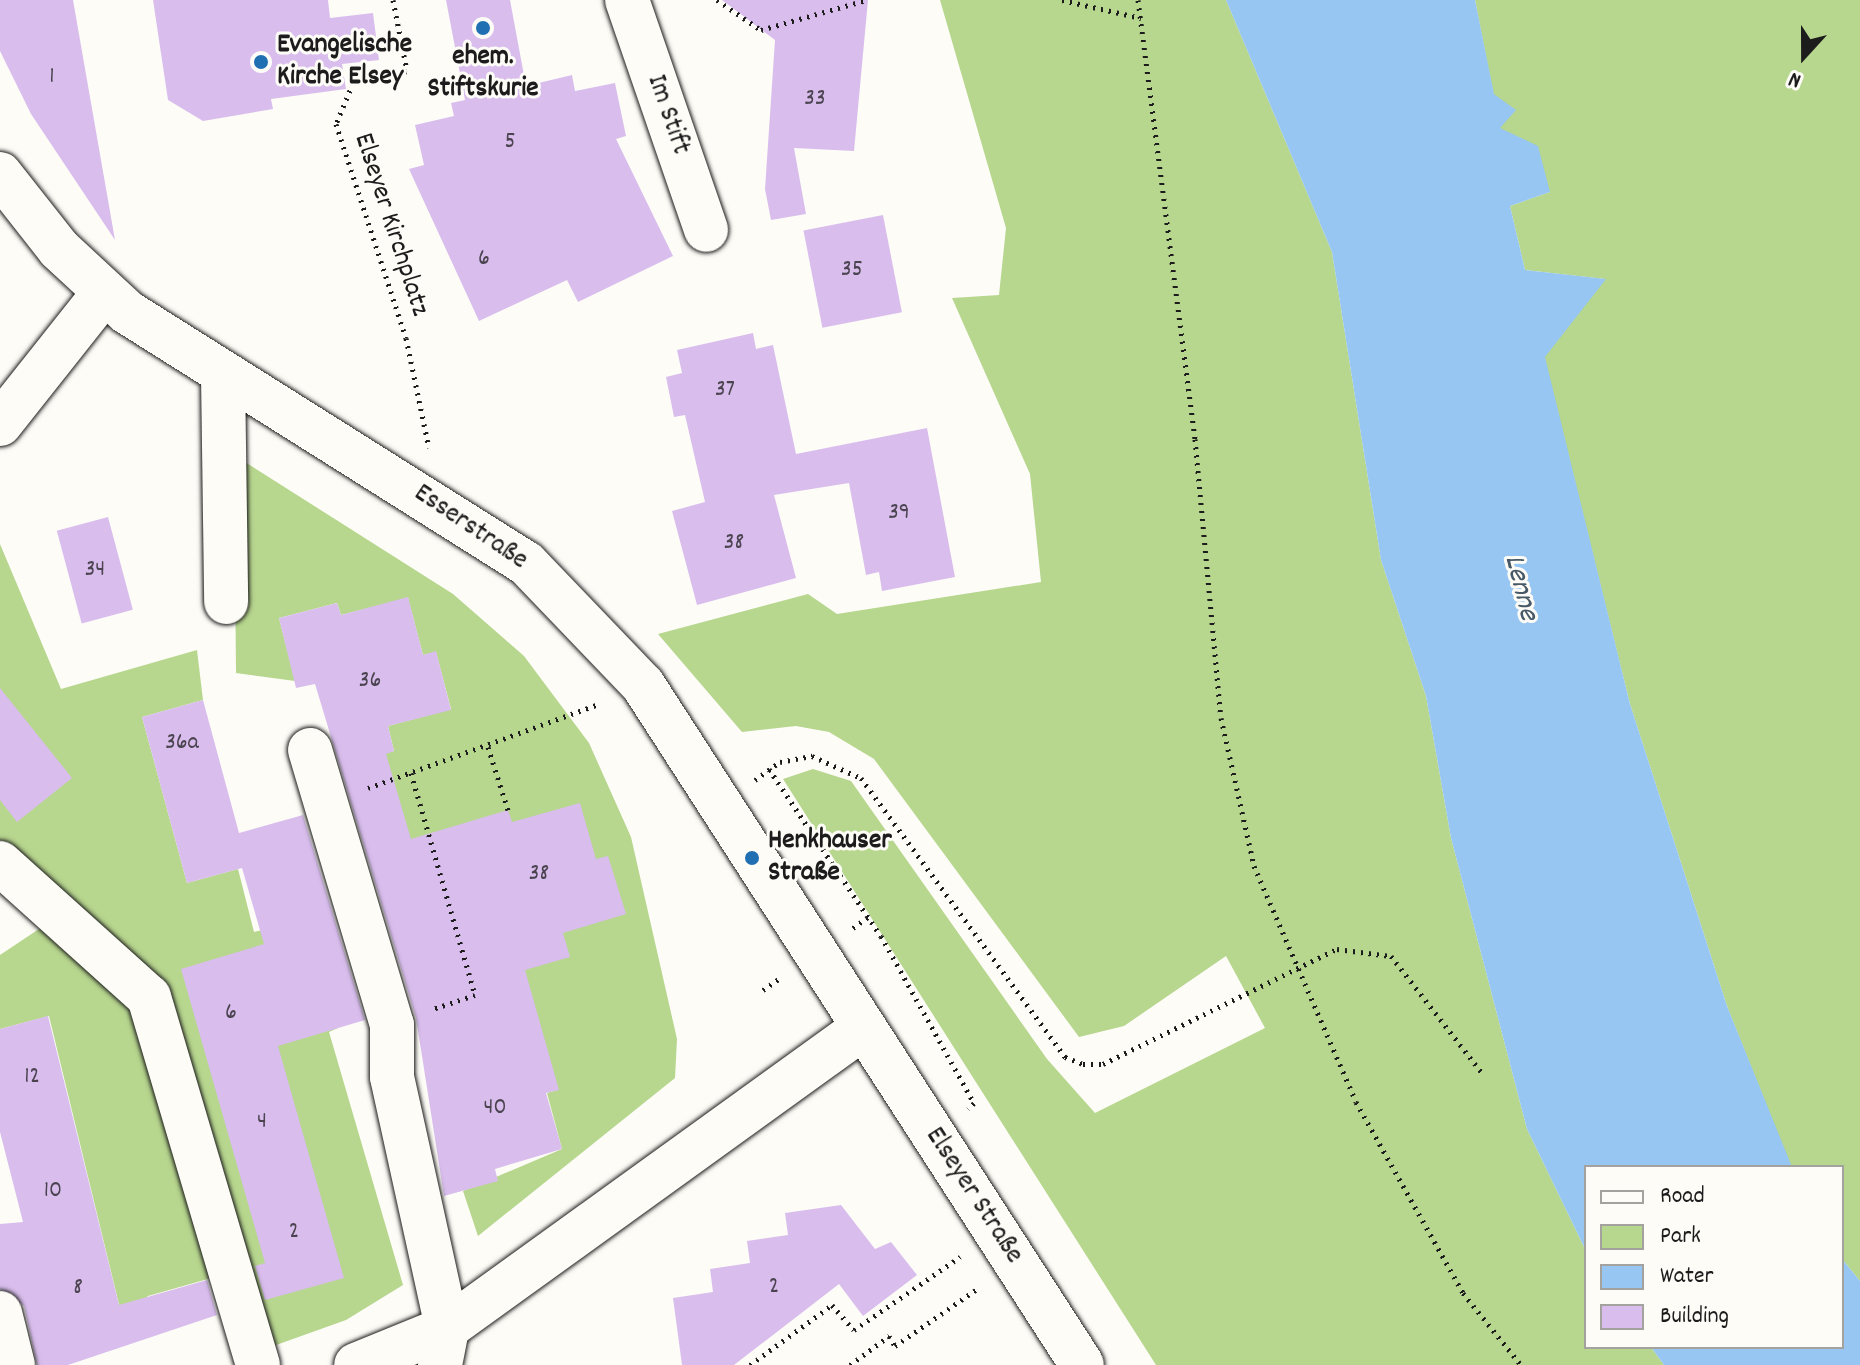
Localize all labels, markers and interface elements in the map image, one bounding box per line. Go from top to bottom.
north arrow [1764,16,1844,96]
marker: ehem. Stiftskurie [474,19,492,37]
place label: Evangelische Kirche Elsey [277,29,412,95]
place label: ehem. Stiftskurie [427,41,539,107]
marker: Evangelische Kirche Elsey [252,53,270,71]
text: N [1785,62,1806,95]
house number: 1 [49,64,55,92]
street label: Im Stift [638,71,696,159]
house number: 33 [804,86,826,114]
street label: Elseyer Kirchplatz [345,129,435,321]
house number: 5 [504,129,516,157]
house number: 6 [478,246,490,274]
house number: 35 [841,257,863,285]
house number: 37 [715,377,735,405]
street label: Esserstraße [407,478,533,578]
house number: 39 [888,500,910,528]
house number: 38 [724,530,744,558]
water label: Lenne [1494,551,1544,625]
house number: 34 [85,557,105,585]
house number: 36 [359,668,381,696]
house number: 36a [165,730,199,758]
place label: Henkhauser Straße [768,825,892,891]
marker: Henkhauser Straße [743,849,761,867]
house number: 38 [529,861,549,889]
house number: 6 [225,1000,237,1028]
house number: 12 [24,1064,40,1092]
house number: 40 [483,1095,507,1123]
house number: 4 [257,1109,267,1137]
street label: Elseyer Straße [916,1122,1030,1270]
legend [1584,1165,1844,1349]
house number: 10 [44,1178,62,1206]
text: Road [1660,1180,1705,1214]
house number: 2 [289,1219,299,1247]
text: Park [1660,1220,1701,1254]
text: Water [1660,1260,1713,1294]
house number: 2 [769,1274,779,1302]
house number: 8 [73,1275,83,1303]
text: Building [1660,1300,1729,1334]

